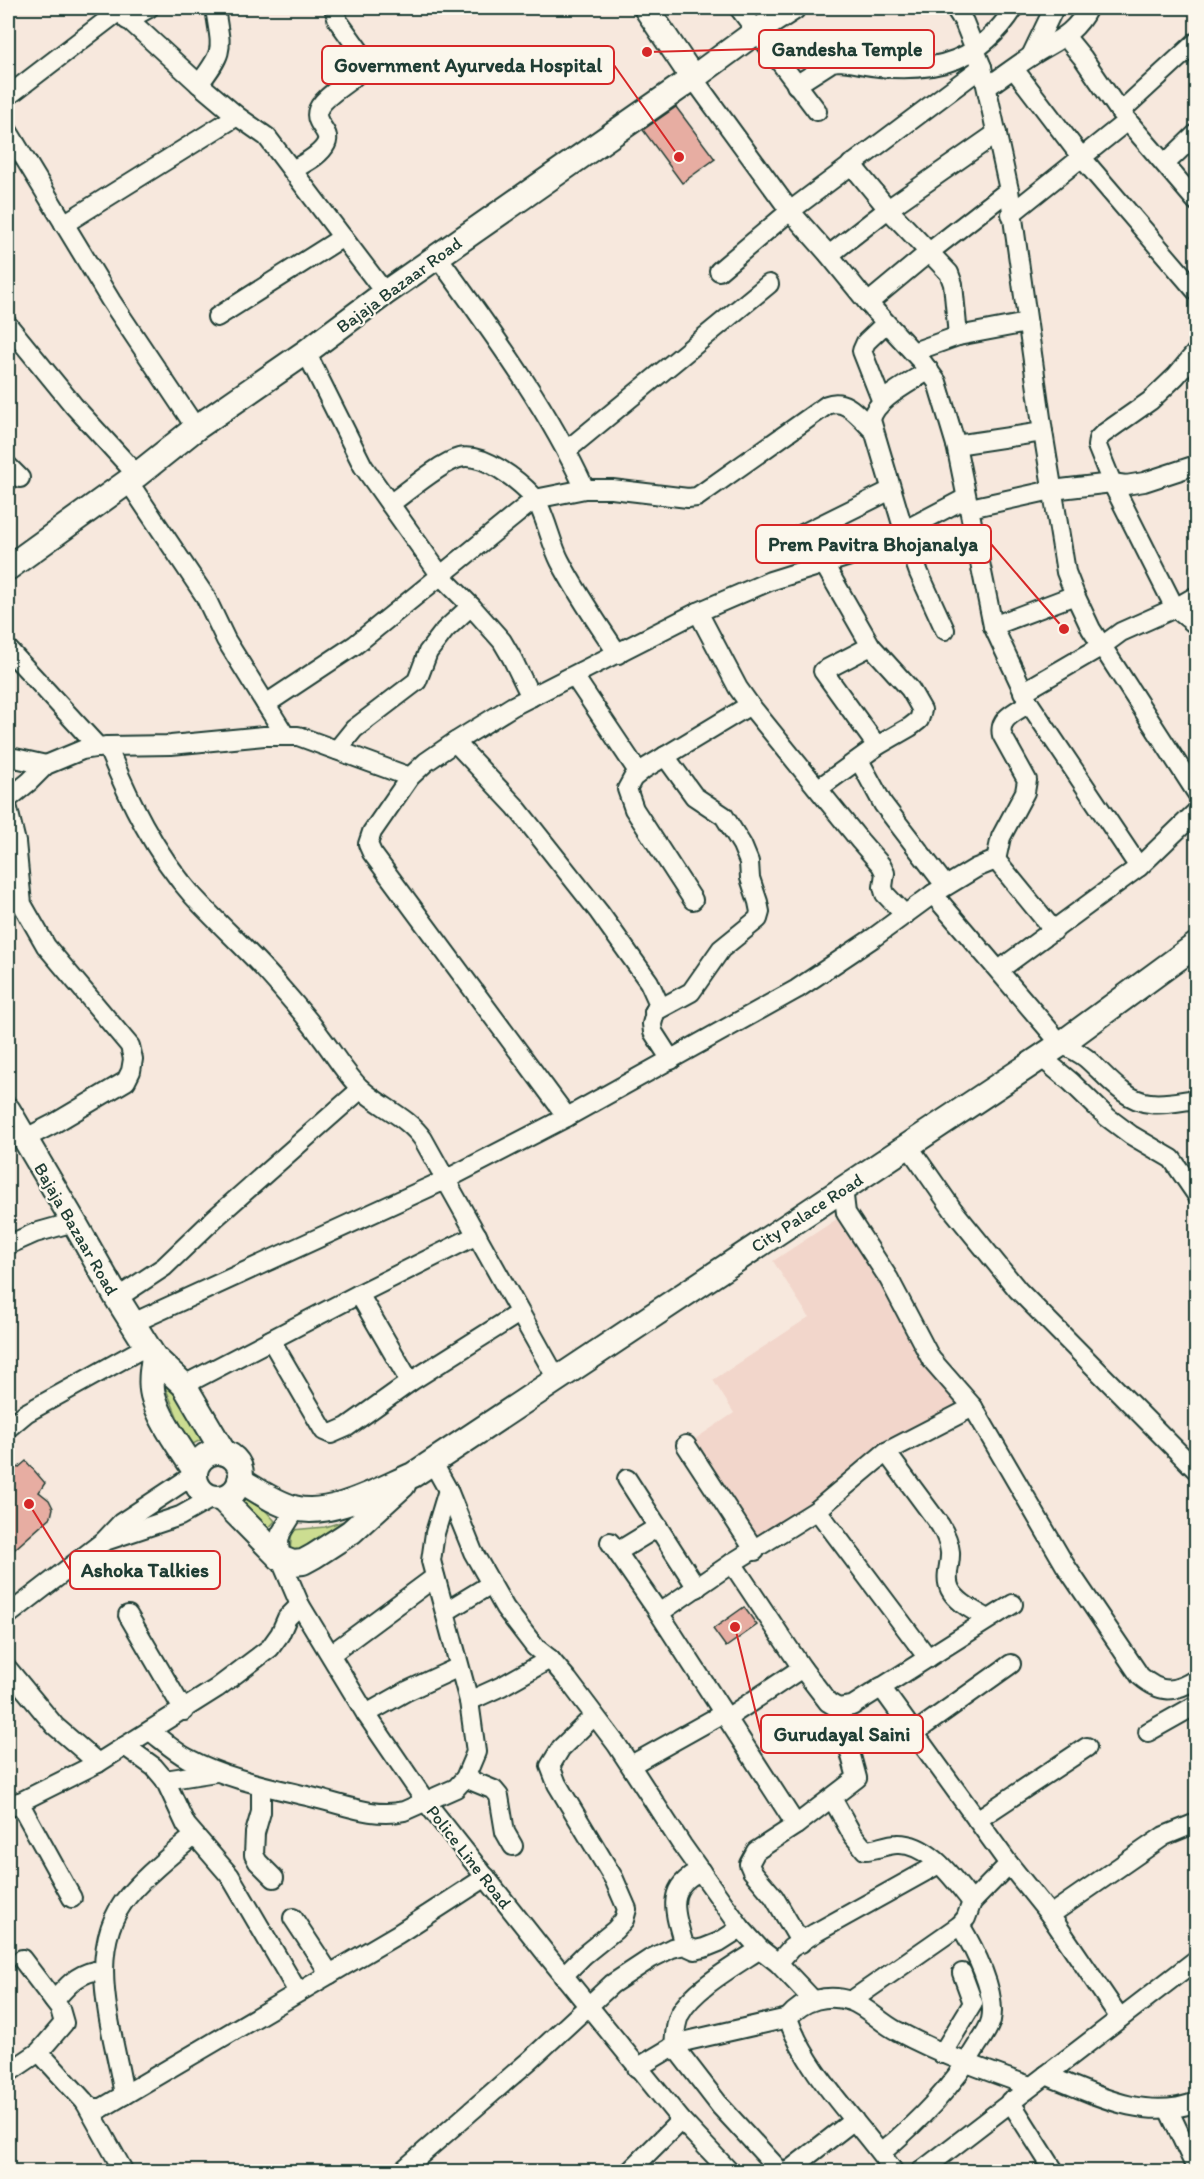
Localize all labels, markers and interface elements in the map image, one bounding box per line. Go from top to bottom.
callout: Gandesha Temple [759,30,934,68]
text: Gandesha Temple [772,37,923,62]
callout: Government Ayurveda Hospital [322,46,614,84]
text: Government Ayurveda Hospital [334,53,602,78]
street label: Bajaja Bazaar Road [332,232,466,338]
callout: Prem Pavitra Bhojanalya [756,525,991,563]
text: Prem Pavitra Bhojanalya [768,532,978,557]
street label: Bajaja Bazaar Road [29,1159,123,1299]
street label: City Palace Road [747,1168,867,1257]
callout: Ashoka Talkies [70,1551,220,1589]
text: Ashoka Talkies [80,1558,209,1582]
callout: Gurudayal Saini [761,1715,923,1753]
text: Gurudayal Saini [774,1722,910,1747]
street label: Police Line Road [422,1801,516,1913]

